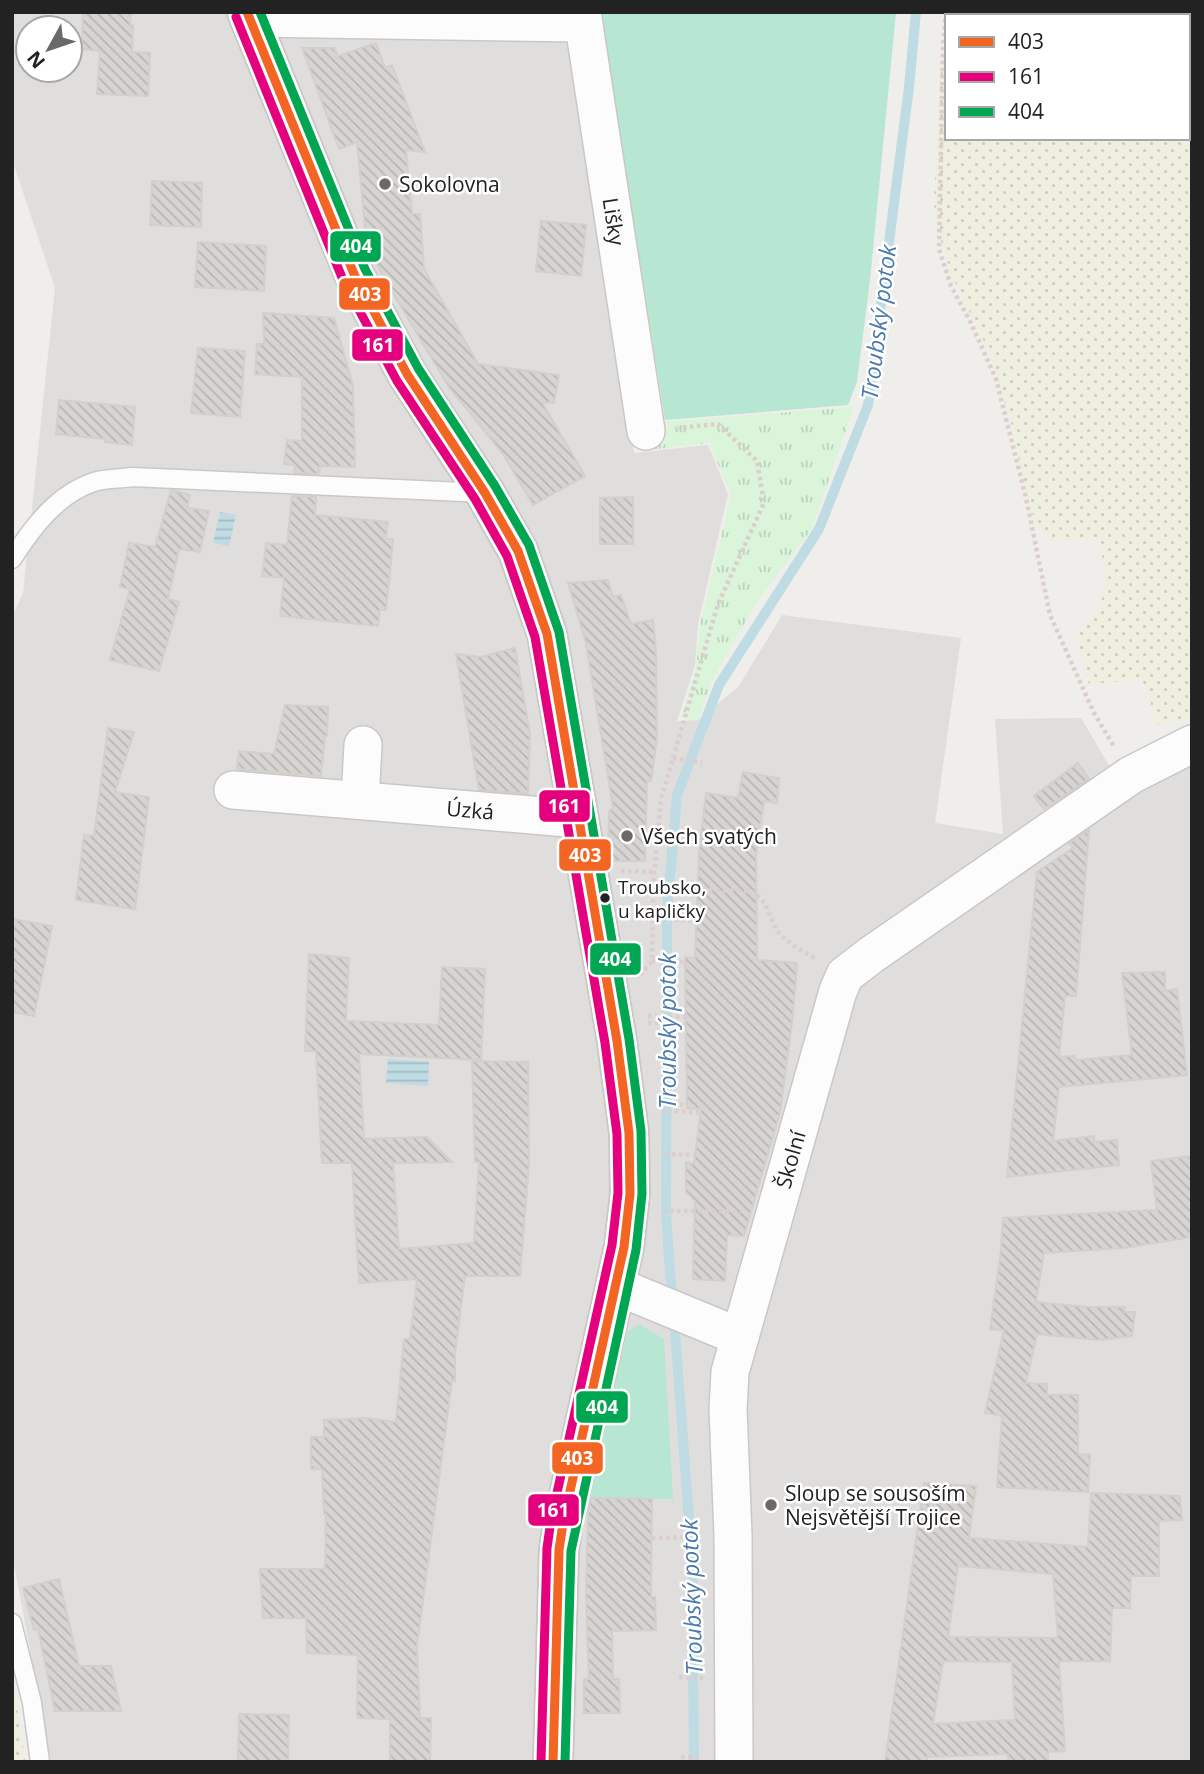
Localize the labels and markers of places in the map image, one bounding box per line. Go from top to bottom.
place label: Sokolovna [399,170,500,198]
marker: Sokolovna [377,176,393,192]
place label: Všech svatých [641,822,777,850]
marker: Všech svatých [619,828,635,844]
place label: Troubsko, u kapličky [618,874,706,924]
marker: Troubsko, u kapličky [598,891,612,905]
place label: Sloup se sousoším Nejsvětější Trojice [785,1479,966,1531]
marker: Sloup se sousoším Nejsvětější Trojice [763,1497,779,1513]

